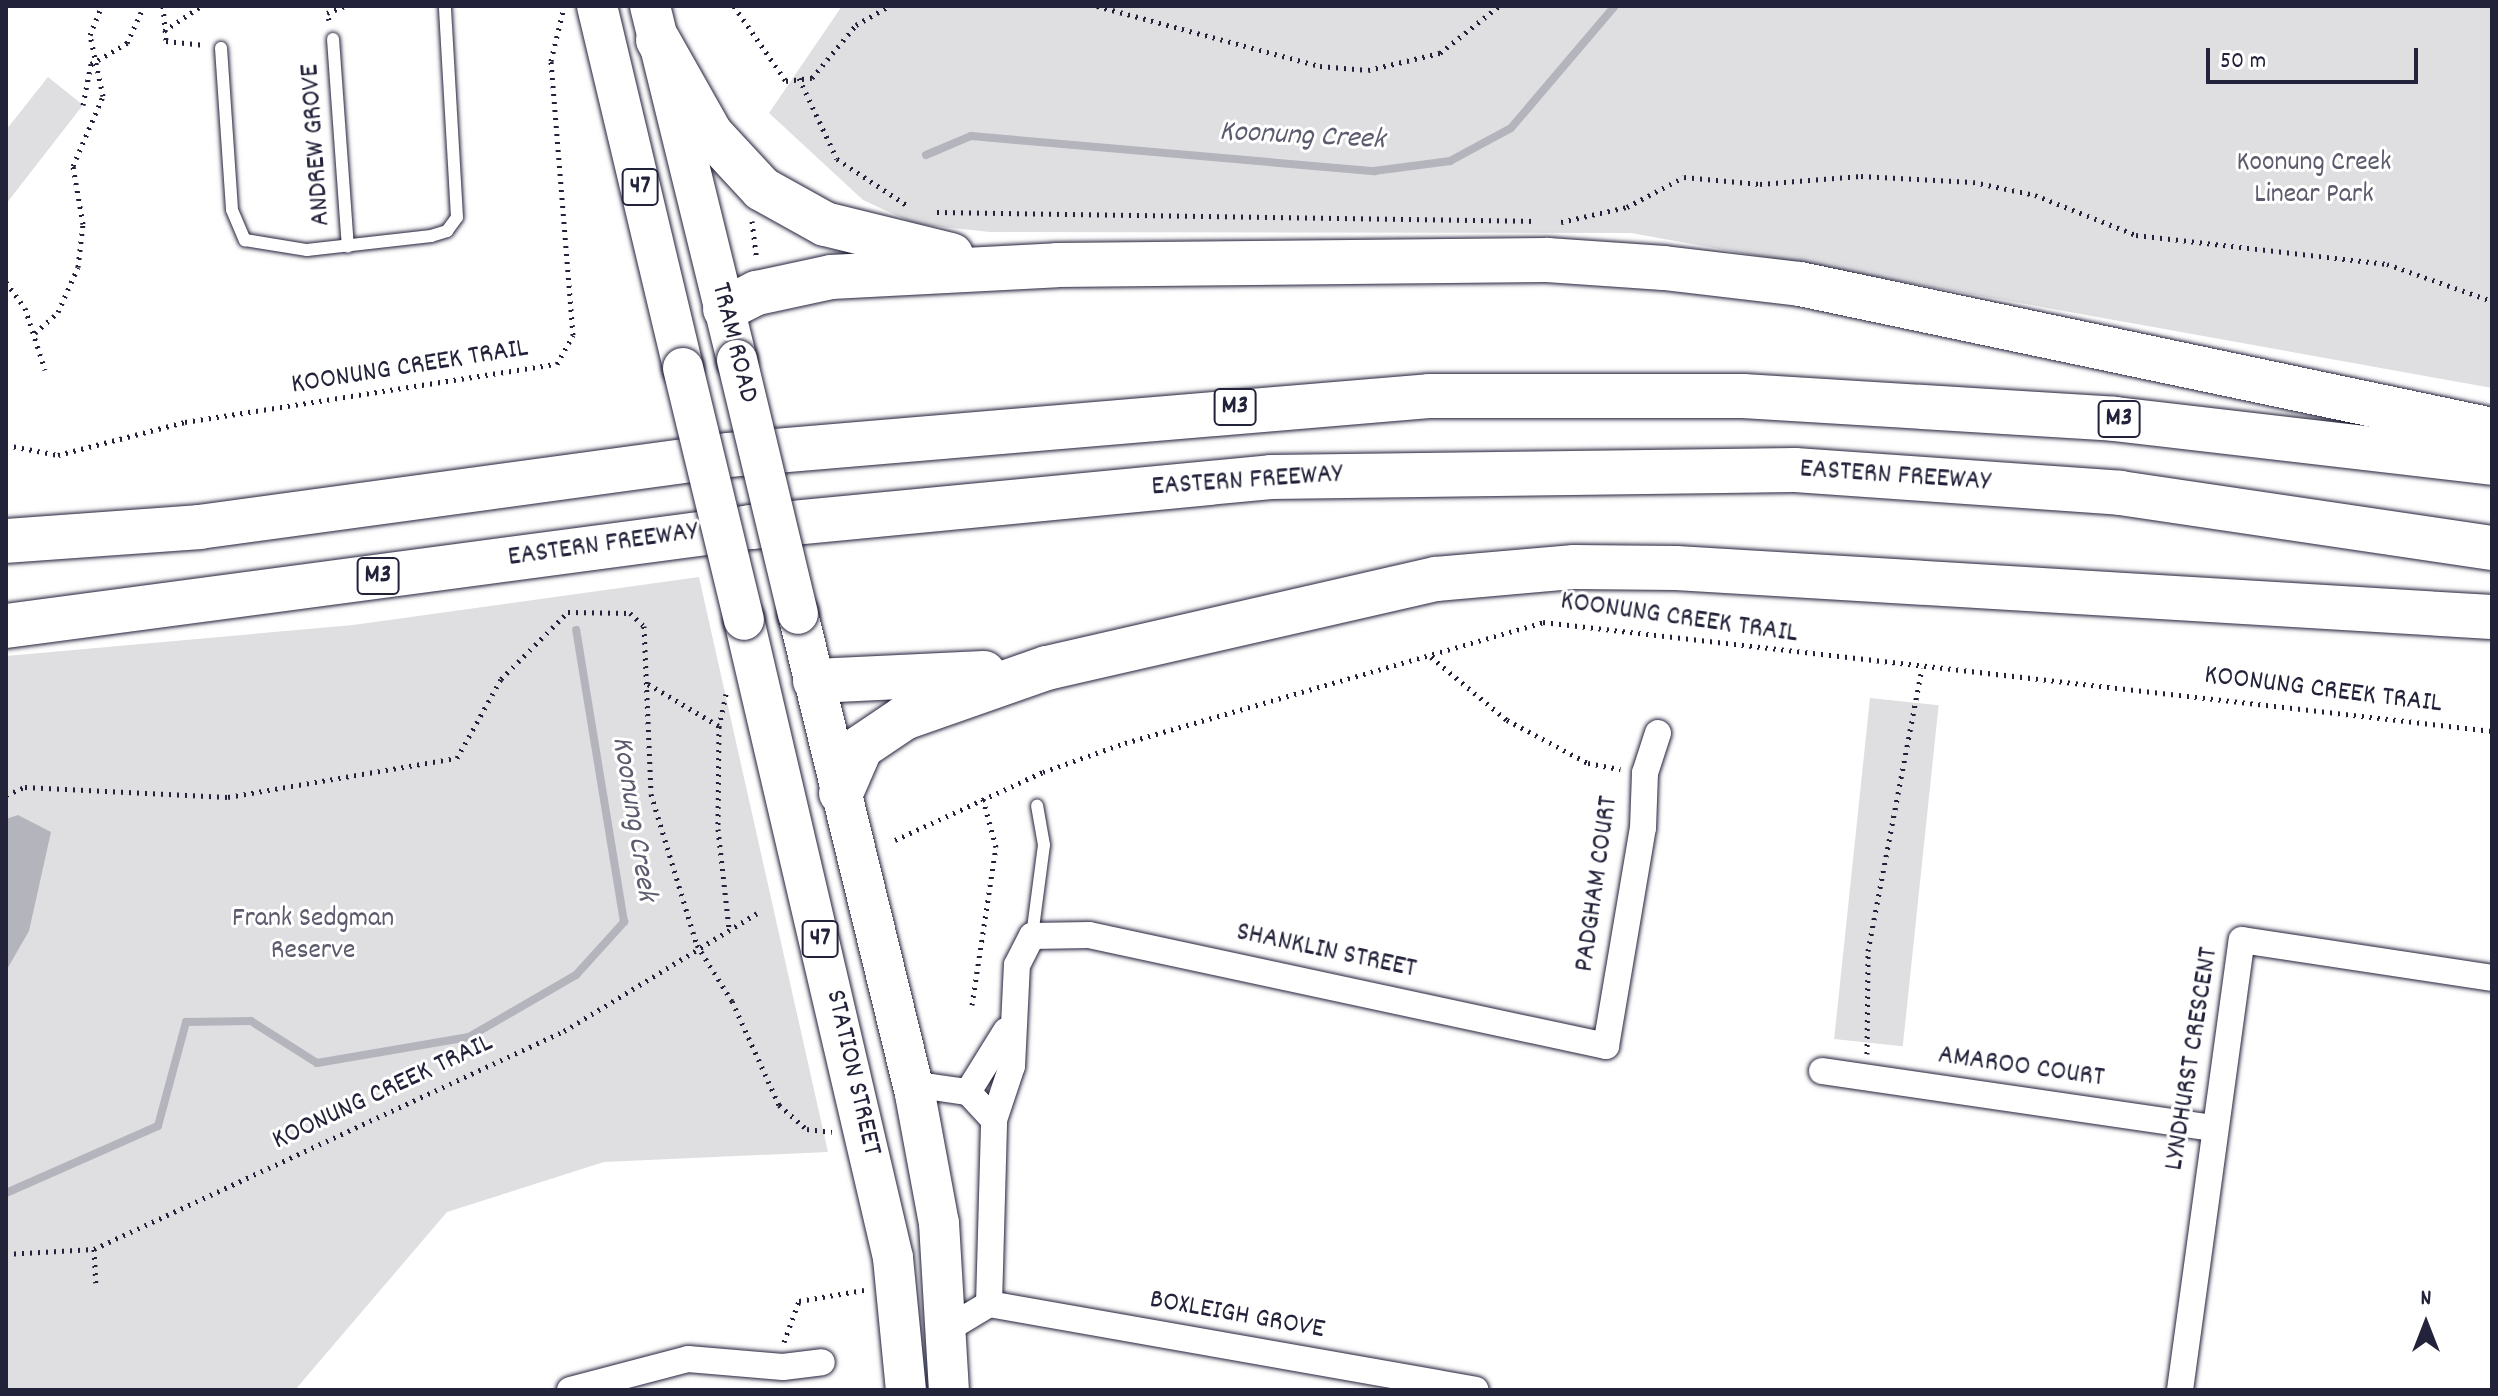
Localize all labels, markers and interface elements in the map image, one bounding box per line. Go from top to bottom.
scale bar [2210,32,2422,82]
text: 50 m [2220,45,2266,79]
street label: ANDREW GROVE [295,63,339,227]
water label: Koonung Creek [1218,116,1386,160]
park label: Koonung Creek Linear Park [2237,147,2391,213]
road number: 47 [620,165,660,209]
street label: TRAM ROAD [702,280,764,406]
street label: KOONUNG CREEK TRAIL [289,333,531,403]
road number: M3 [1213,385,1257,429]
road number: M3 [2097,397,2141,441]
street label: EASTERN FREEWAY [1798,454,1992,500]
street label: EASTERN FREEWAY [1150,459,1344,505]
street label: EASTERN FREEWAY [506,516,700,576]
road number: M3 [356,554,400,598]
street label: KOONUNG CREEK TRAIL [1558,586,1800,652]
street label: KOONUNG CREEK TRAIL [2202,660,2444,722]
water label: Koonung Creek [601,734,663,904]
street label: PADGHAM COURT [1569,794,1627,974]
park label: Frank Sedgman Reserve [232,903,394,969]
road number: 47 [800,917,840,961]
street label: SHANKLIN STREET [1233,917,1419,987]
street label: LYNDHURST CRESCENT [2159,945,2227,1173]
street label: STATION STREET [817,987,887,1159]
street label: KOONUNG CREEK TRAIL [267,1027,499,1159]
street label: AMAROO COURT [1936,1040,2106,1096]
street label: BOXLEIGH GROVE [1147,1284,1327,1348]
north arrow [2386,1284,2466,1364]
text: N [2421,1284,2431,1315]

